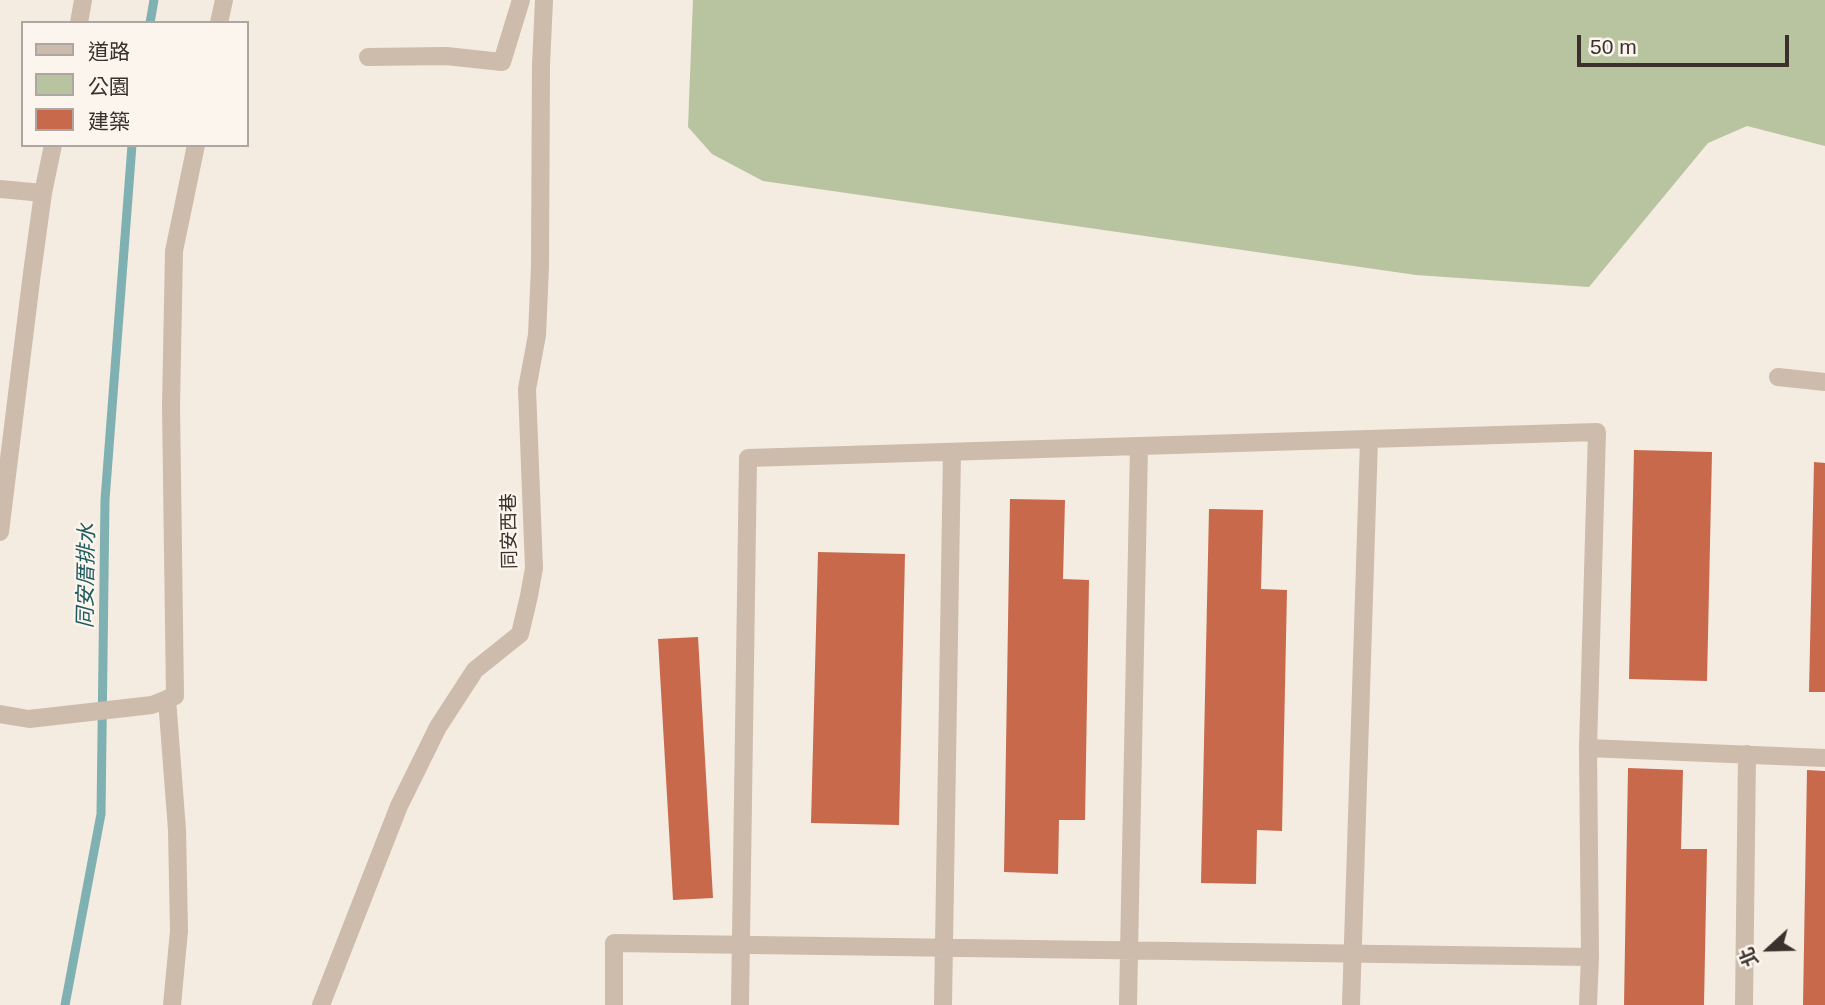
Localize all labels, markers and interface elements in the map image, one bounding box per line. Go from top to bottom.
legend [21,21,248,147]
scale bar [1580,21,1792,65]
text: 50 m [1590,35,1637,58]
text: 道路 [88,40,130,63]
text: 公園 [88,75,130,98]
text: 建築 [88,110,130,133]
street label: 同安西巷 [498,493,522,569]
water label: 同安厝排水 [73,523,101,629]
north arrow [1734,914,1804,984]
text: 北 [1736,944,1762,970]

